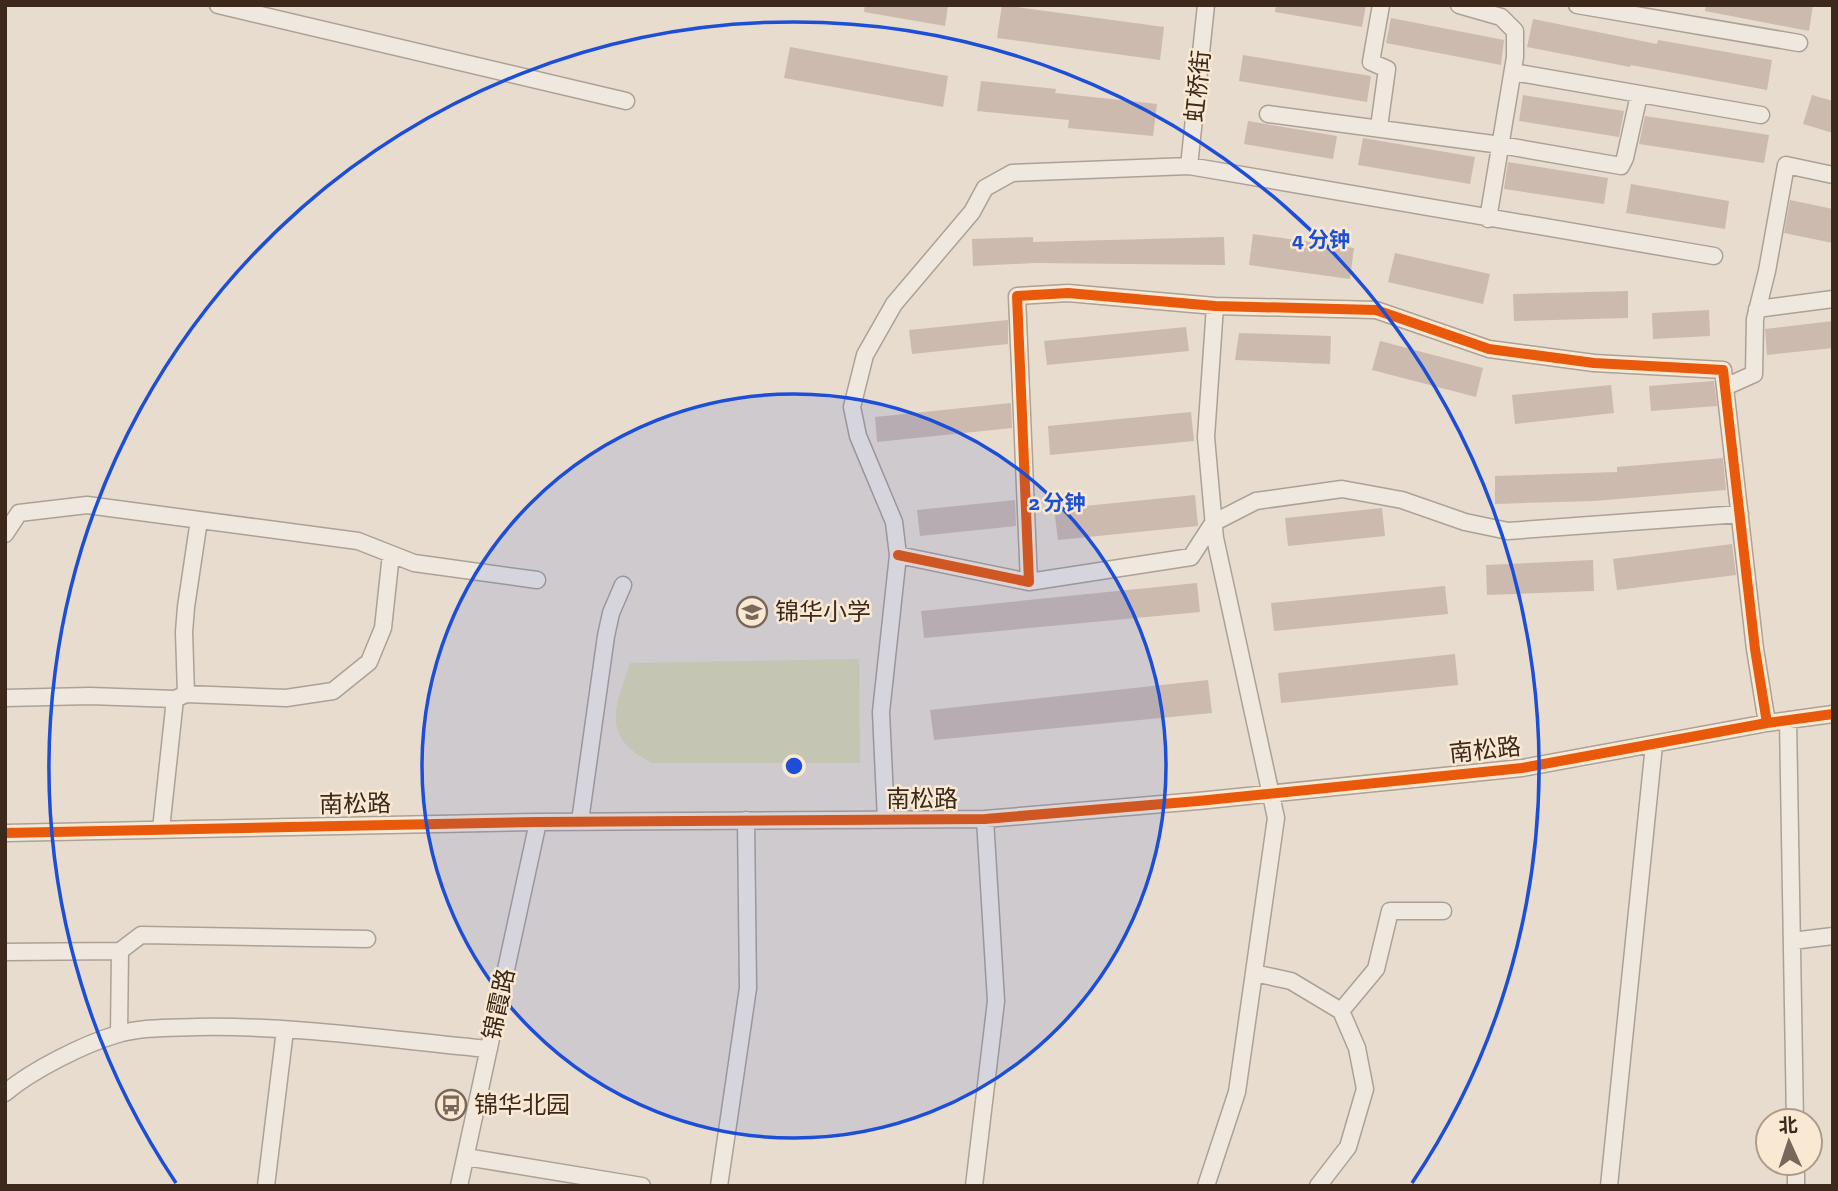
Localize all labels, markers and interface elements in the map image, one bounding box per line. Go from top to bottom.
street label: 虹桥街 [1179,49,1216,123]
text: 4 分钟 [1292,227,1350,252]
text: 2 分钟 [1028,490,1086,515]
school or university icon: 锦华小学 [735,595,769,629]
place label: 锦华小学 [775,597,871,626]
street label: 南松路 [1448,731,1522,768]
centre of rings [782,754,806,778]
street label: 南松路 [886,784,958,813]
street label: 南松路 [319,788,391,819]
street label: 锦霞路 [477,966,520,1042]
bus stop icon: 锦华北园 [434,1088,468,1122]
place label: 锦华北园 [474,1090,570,1119]
north arrow [1754,1107,1824,1177]
text: 北 [1778,1114,1798,1138]

